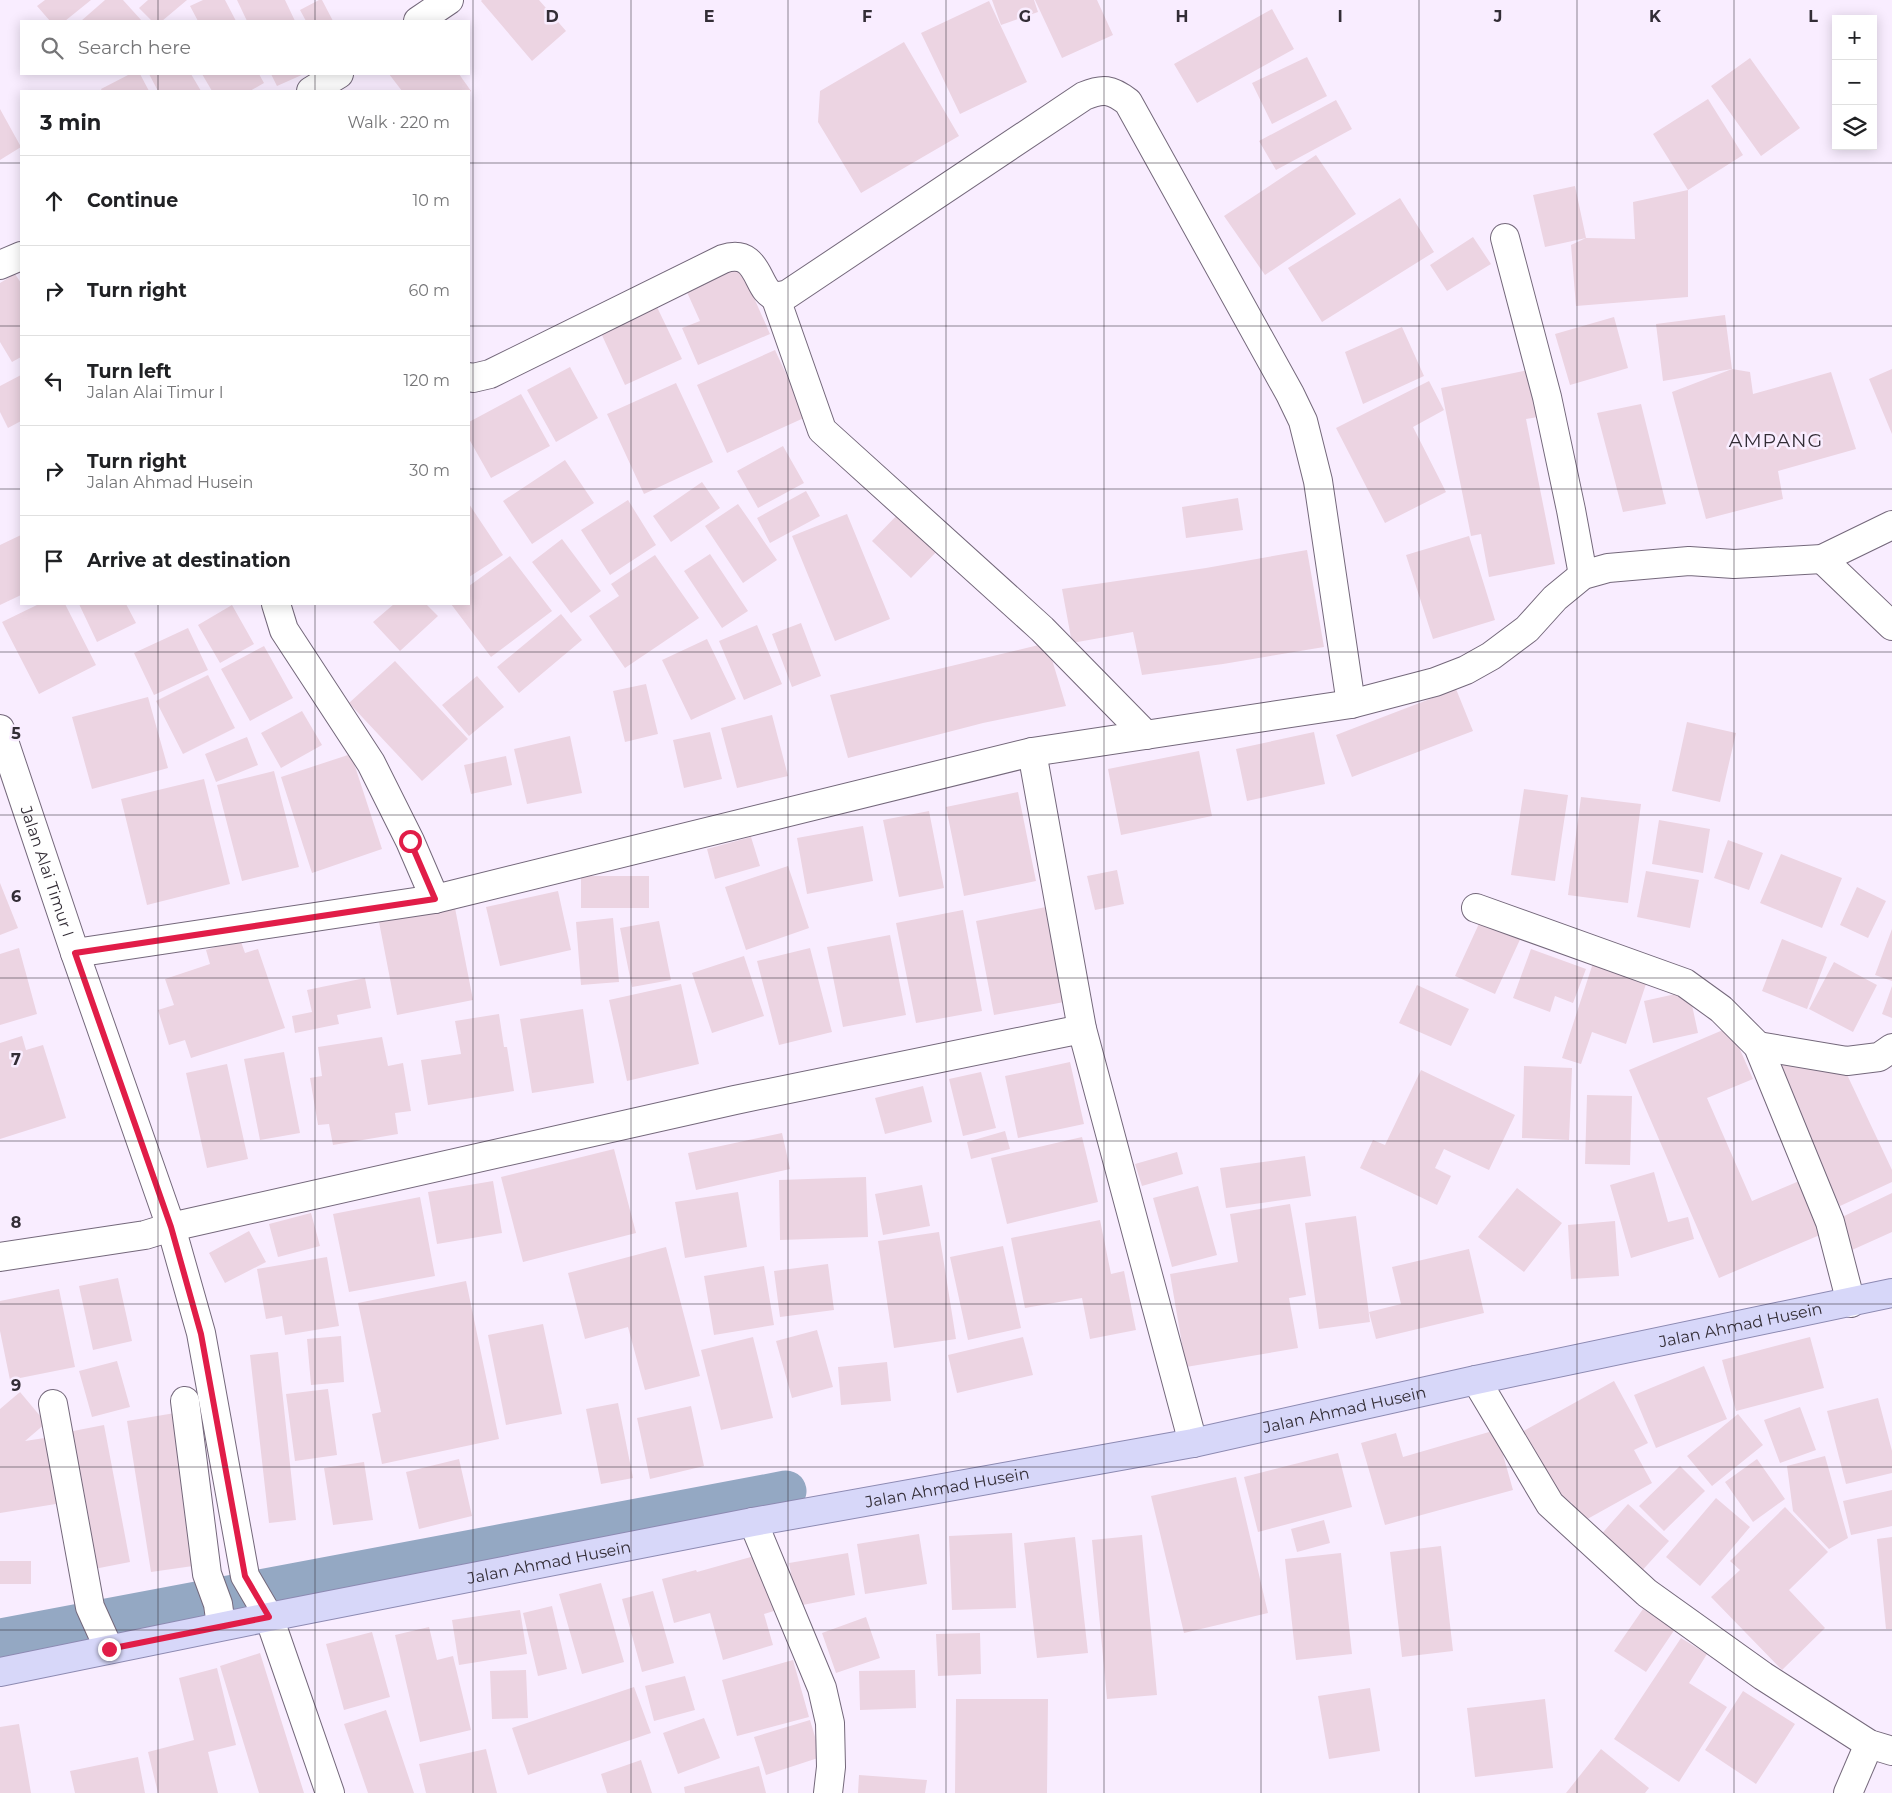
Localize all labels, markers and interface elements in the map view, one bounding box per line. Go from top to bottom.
text: D [545,7,559,26]
text: E [704,7,714,26]
text: F [862,7,872,26]
text: G [1019,7,1031,26]
text: H [1176,7,1188,26]
text: I [1337,7,1343,26]
text: J [1493,7,1502,26]
text: K [1649,7,1662,26]
text: L [1808,7,1818,26]
map controls [1832,15,1877,150]
button: + [1832,15,1877,60]
search box [20,20,470,75]
icon: search [38,34,66,62]
text: Search here [78,36,191,59]
button: − [1832,60,1877,105]
button: layers [1832,105,1877,150]
text: 3 min [40,110,101,135]
text: Walk · 220 m [347,113,450,132]
icon: ahead [40,187,68,215]
text: Continue [87,189,178,212]
text: 10 m [412,191,450,210]
icon: right [40,277,68,305]
text: Turn right [87,279,187,302]
text: 60 m [408,281,450,300]
text: Turn left [87,360,172,383]
icon: left [40,367,68,395]
text: 120 m [403,371,450,390]
text: Jalan Alai Timur I [87,383,224,402]
district label: AMPANG [1729,429,1823,452]
text: Turn right [87,450,187,473]
icon: right [40,457,68,485]
text: 30 m [409,461,450,480]
text: Jalan Ahmad Husein [87,473,253,492]
icon: arrive [40,547,68,575]
text: Arrive at destination [87,549,291,572]
text: 5 [11,724,21,743]
street label: Jalan Alai Timur I [17,802,78,939]
route start [399,830,422,853]
text: 6 [11,887,21,906]
text: 7 [11,1050,21,1069]
text: 8 [11,1213,21,1232]
street label: Jalan Ahmad Husein [1656,1298,1824,1351]
text: 9 [11,1376,21,1395]
street label: Jalan Ahmad Husein [1260,1382,1428,1437]
street label: Jalan Ahmad Husein [862,1463,1031,1511]
street label: Jalan Ahmad Husein [465,1537,633,1588]
route end [98,1638,121,1661]

